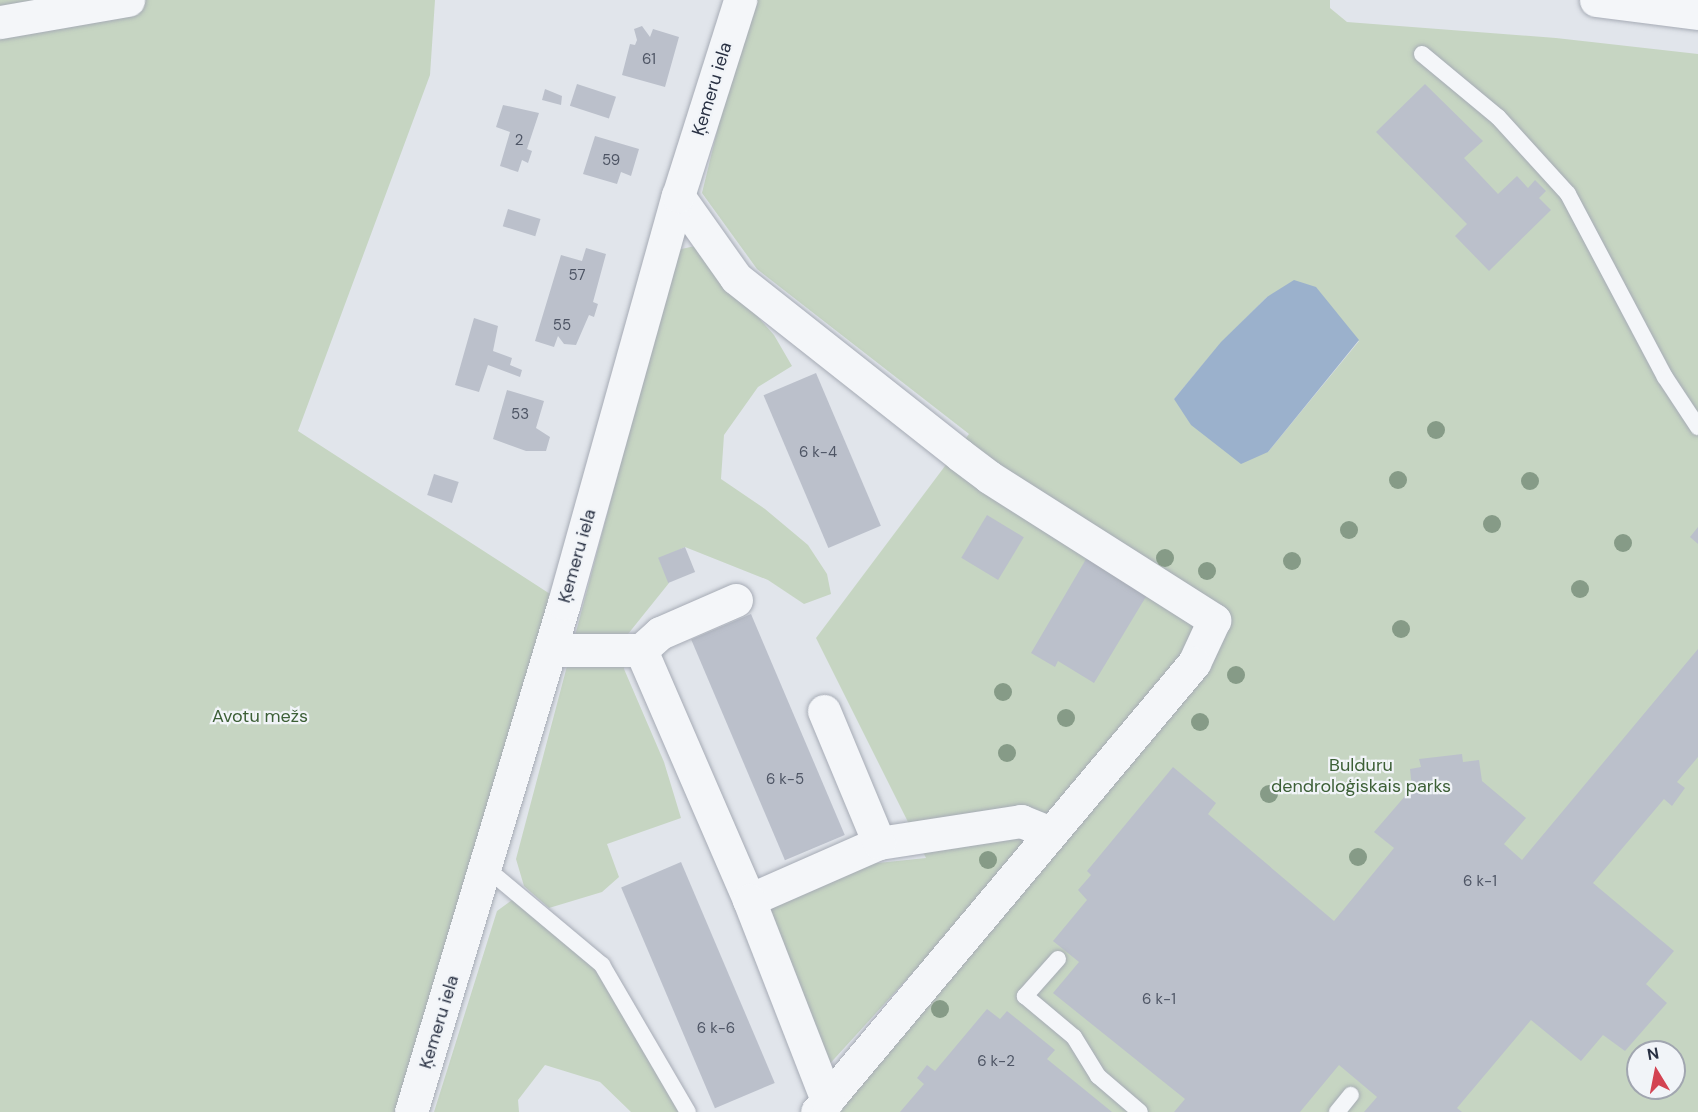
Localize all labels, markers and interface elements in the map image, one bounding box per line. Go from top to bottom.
street label: Ķemeru iela [688,40,736,138]
house number: 61 [642,51,656,69]
house number: 2 [515,132,523,150]
house number: 59 [602,152,620,170]
house number: 57 [569,267,585,285]
house number: 55 [553,317,571,335]
house number: 53 [511,406,529,424]
house number: 6 k-4 [799,444,837,462]
street label: Ķemeru iela [553,507,601,605]
park label: Avotu mežs [212,705,308,727]
park label: Bulduru dendroloģiskais parks [1271,755,1451,798]
house number: 6 k-5 [766,771,804,789]
house number: 6 k-1 [1463,873,1497,891]
street label: Ķemeru iela [415,973,463,1071]
house number: 6 k-1 [1142,991,1176,1009]
house number: 6 k-6 [697,1020,735,1038]
north arrow [1626,1040,1686,1100]
text: N [1646,1042,1661,1065]
house number: 6 k-2 [977,1053,1015,1071]

